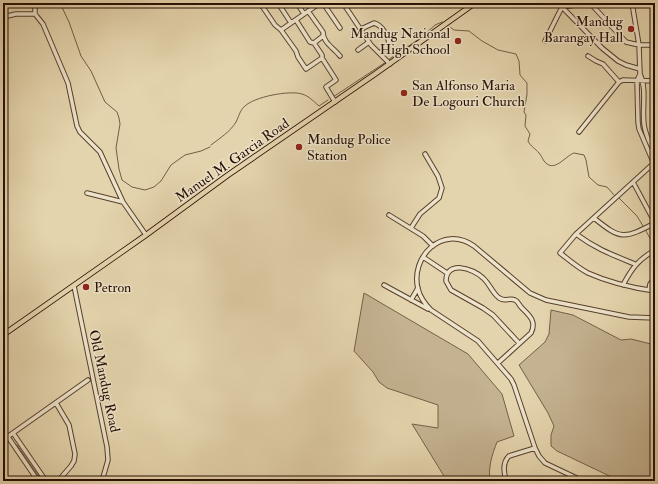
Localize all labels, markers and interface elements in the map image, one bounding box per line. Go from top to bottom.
place label: Mandug Barangay Hall [544,13,624,47]
marker: Mandug Barangay Hall [626,24,636,34]
place label: Mandug National High School [350,25,450,58]
marker: Mandug National High School [453,36,463,46]
place label: San Alfonso Maria De Logouri Church [412,77,525,110]
marker: San Alfonso Maria De Logouri Church [399,88,409,98]
street label: Manuel M. Garcia Road [172,115,293,206]
place label: Mandug Police Station [307,131,391,164]
marker: Mandug Police Station [294,142,304,152]
place label: Petron [94,279,131,296]
marker: Petron [81,282,91,292]
street label: Old Mandug Road [85,328,124,434]

